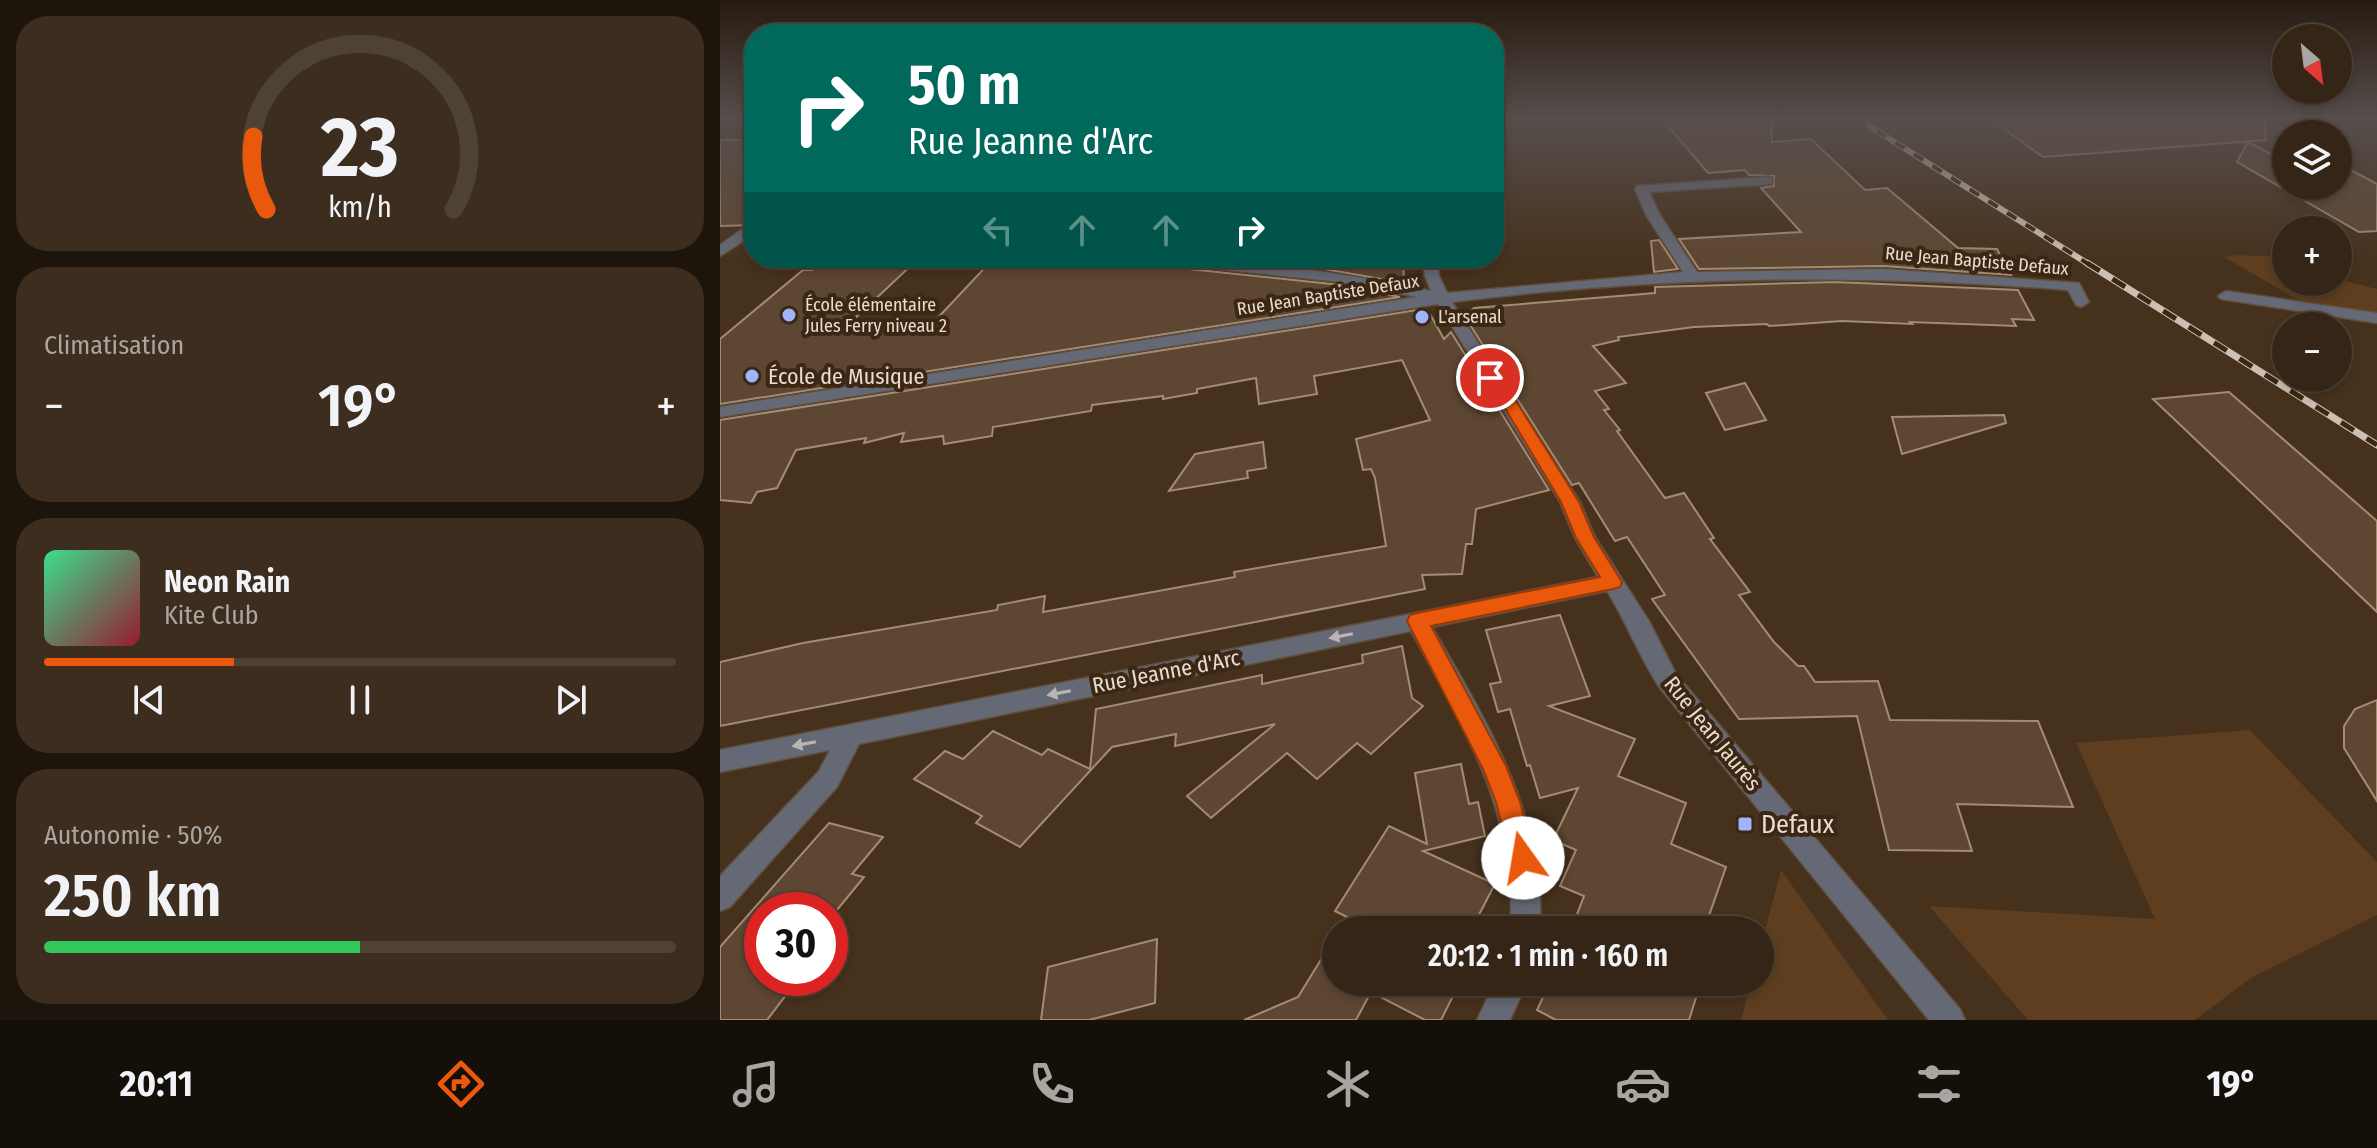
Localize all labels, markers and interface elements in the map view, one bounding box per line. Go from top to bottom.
north arrow [2272,24,2352,104]
map controls [2272,24,2352,392]
text: 50 m [908,52,1020,119]
icon: right [776,56,880,160]
text: 23 [320,97,399,197]
text: Rue Jeanne d'Arc [908,120,1153,164]
button: layers [2272,120,2352,200]
text: km/h [328,190,392,225]
icon: left [976,208,1020,252]
icon: ahead [1060,208,1104,252]
icon: ahead [1144,208,1188,252]
icon: right [1228,208,1272,252]
button: + [2272,216,2352,296]
street label: Rue Jean Baptiste Defaux [1884,242,2070,280]
street label: Rue Jean Baptiste Defaux [1235,270,1421,320]
place label: École élémentaire Jules Ferry niveau 2 [805,293,947,337]
marker: École élémentaire Jules Ferry niveau 2 [780,306,798,324]
place label: L'arsenal [1438,306,1502,328]
marker: L'arsenal [1413,308,1431,326]
button: − [2272,312,2352,392]
text: Climatisation [44,330,184,361]
pin [1456,344,1524,412]
icon: arrive [1468,356,1512,400]
place label: École de Musique [768,363,924,390]
marker: École de Musique [743,367,761,385]
text: 19° [318,370,402,442]
text: − [44,380,64,433]
text: + [656,380,676,433]
text: Neon Rain [164,564,290,600]
text: Kite Club [164,600,259,631]
one-way arrow [1328,630,1353,643]
street label: Rue Jeanne d'Arc [1090,644,1243,699]
street label: Rue Jean Jaurès [1658,671,1767,796]
icon: previous [127,678,171,722]
icon: pause [338,678,382,722]
icon: next [549,678,593,722]
one-way arrow [1046,687,1071,699]
one-way arrow [791,738,816,751]
place label: Defaux [1761,809,1835,840]
marker: Defaux [1736,815,1754,833]
position arrow [1481,816,1565,900]
text: Autonomie · 50% [44,820,223,851]
text: 250 km [44,860,222,932]
speed limit sign: 30 [744,892,848,996]
text: 20:12 · 1 min · 160 m [1428,938,1668,974]
icon: directions [433,1056,489,1112]
icon: music [728,1056,784,1112]
icon: phone [1024,1056,1080,1112]
icon: climate [1320,1056,1376,1112]
icon: car [1615,1056,1671,1112]
icon: filters [1911,1056,1967,1112]
text: 20:11 [120,1062,193,1106]
text: 19° [2206,1062,2257,1106]

